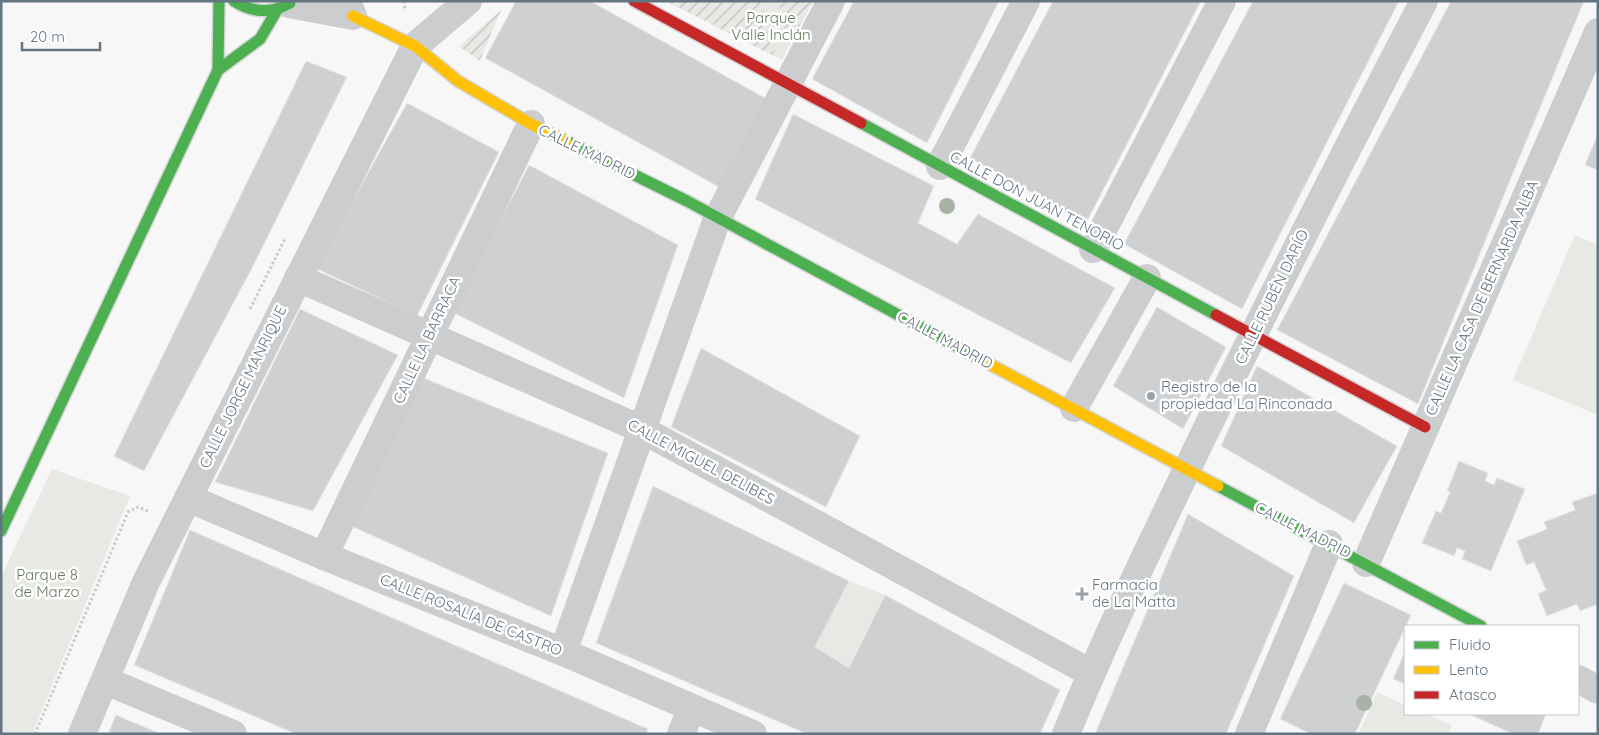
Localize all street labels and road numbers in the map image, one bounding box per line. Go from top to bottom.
street label: CALLE MADRID [536,120,639,183]
street label: CALLE DON JUAN TENORIO [947,147,1128,255]
street label: CALLE LA CASA DE BERNARDA ALBA [1421,177,1542,418]
street label: CALLE RUBÉN DARÍO [1231,226,1312,367]
street label: CALLE LA BARRACA [389,273,465,407]
street label: CALLE JORGE MANRIQUE [195,302,290,471]
street label: CALLE MADRID [894,306,996,373]
street label: CALLE MIGUEL DELIBES [625,415,778,508]
street label: CALLE MADRID [1252,497,1355,562]
street label: CALLE ROSALÍA DE CASTRO [377,569,565,660]

